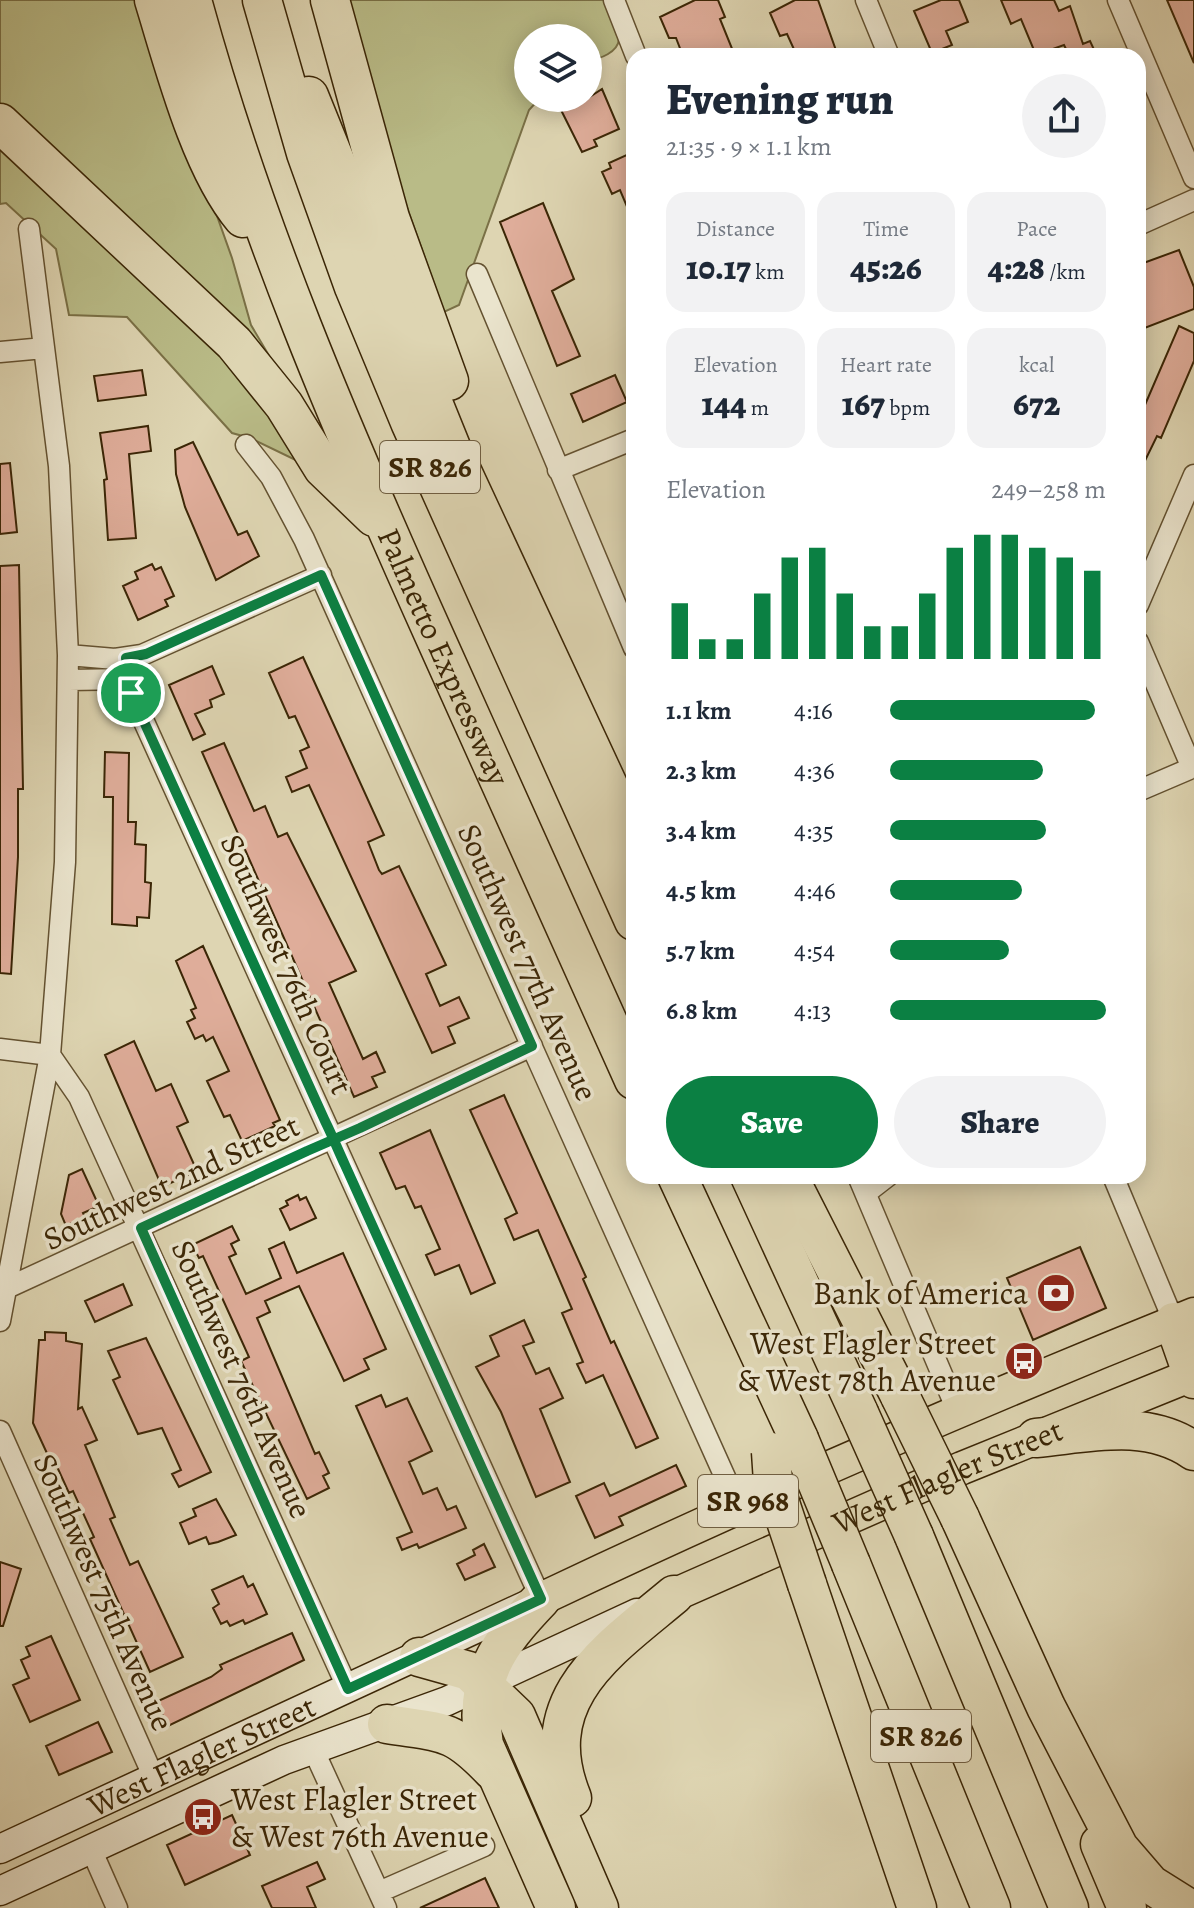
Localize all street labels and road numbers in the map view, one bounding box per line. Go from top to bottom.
road number: SR 826 [380,441,480,493]
street label: Palmetto Expressway [367,521,521,793]
street label: Southwest 77th Avenue [447,817,609,1107]
street label: Southwest 76th Court [210,827,364,1101]
street label: Southwest 2nd Street [36,1103,306,1261]
street label: Southwest 76th Avenue [161,1233,323,1525]
street label: West Flagler Street [824,1408,1069,1545]
street label: Southwest 75th Avenue [23,1446,185,1738]
road number: SR 968 [698,1475,798,1527]
street label: West Flagler Street [80,1684,322,1828]
road number: SR 826 [871,1710,971,1762]

